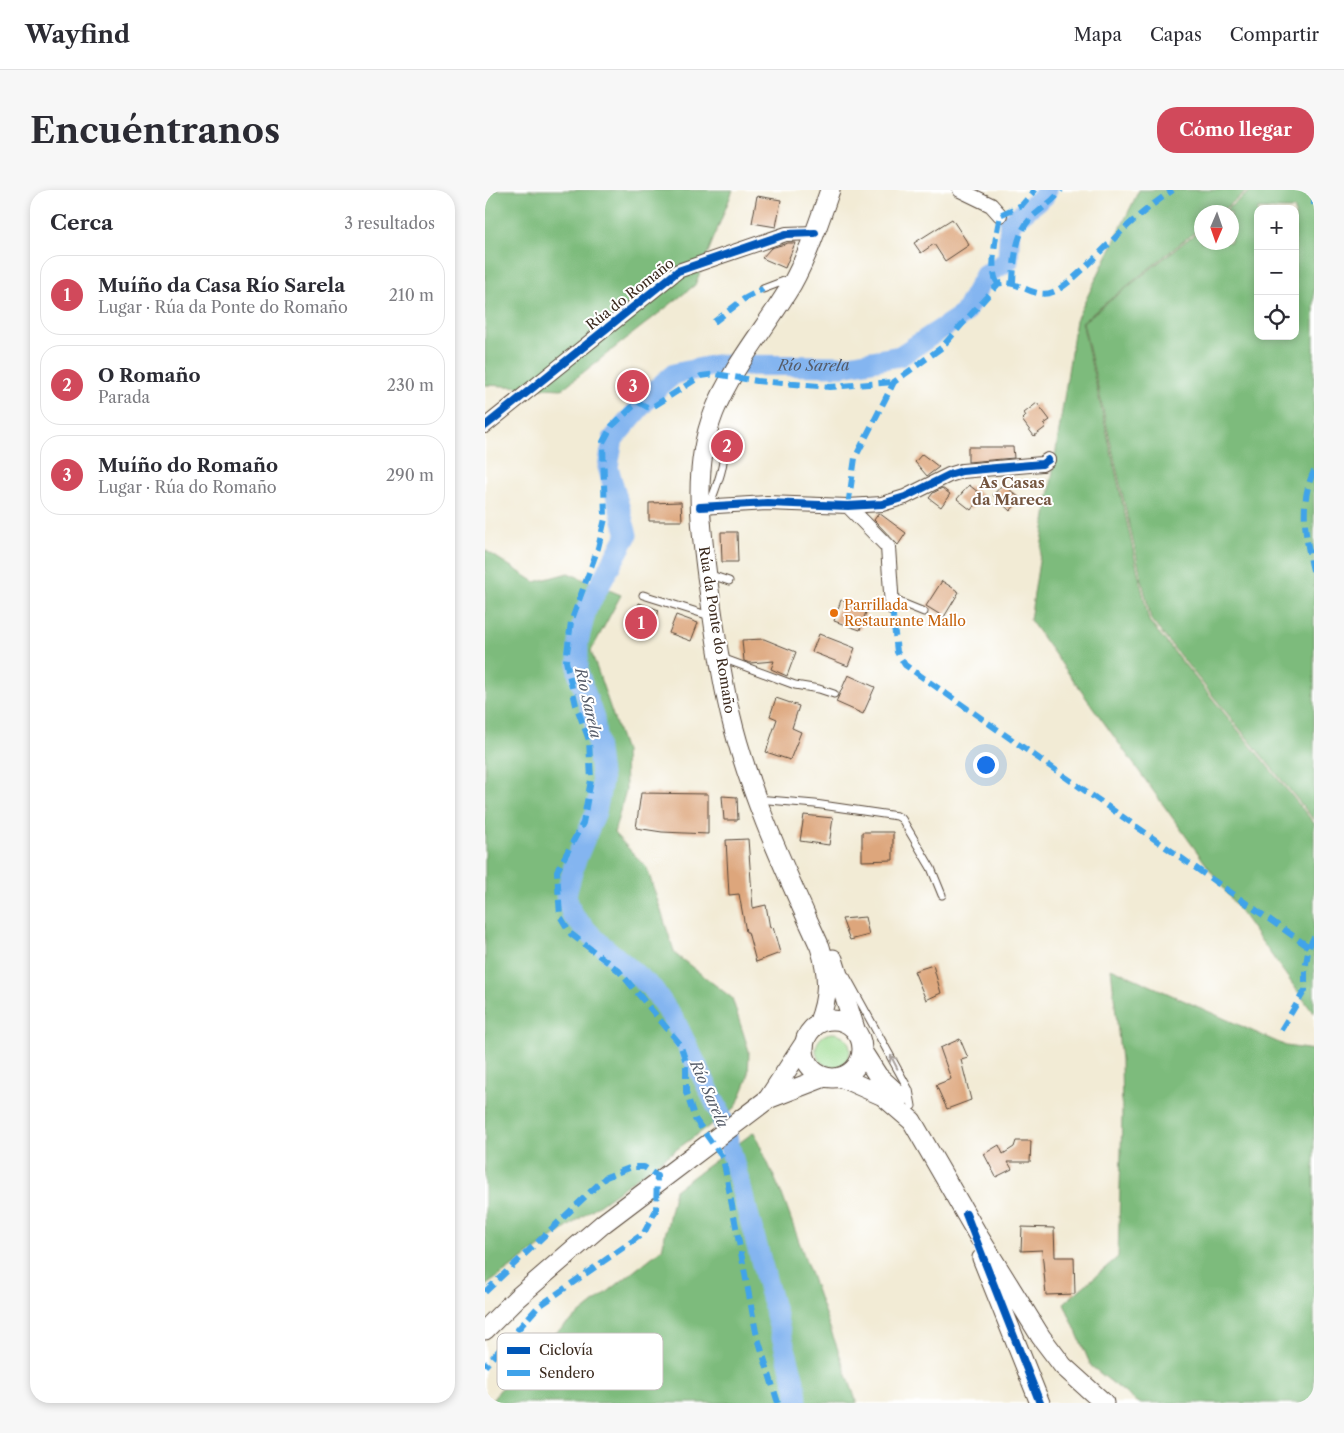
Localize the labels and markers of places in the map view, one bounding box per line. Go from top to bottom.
pin: 3 [617,367,649,405]
pin: 2 [711,427,743,465]
place label: Parrillada Restaurante Mallo [844,596,966,630]
pin: 1 [625,604,657,642]
marker: Parrillada Restaurante Mallo [828,607,840,619]

